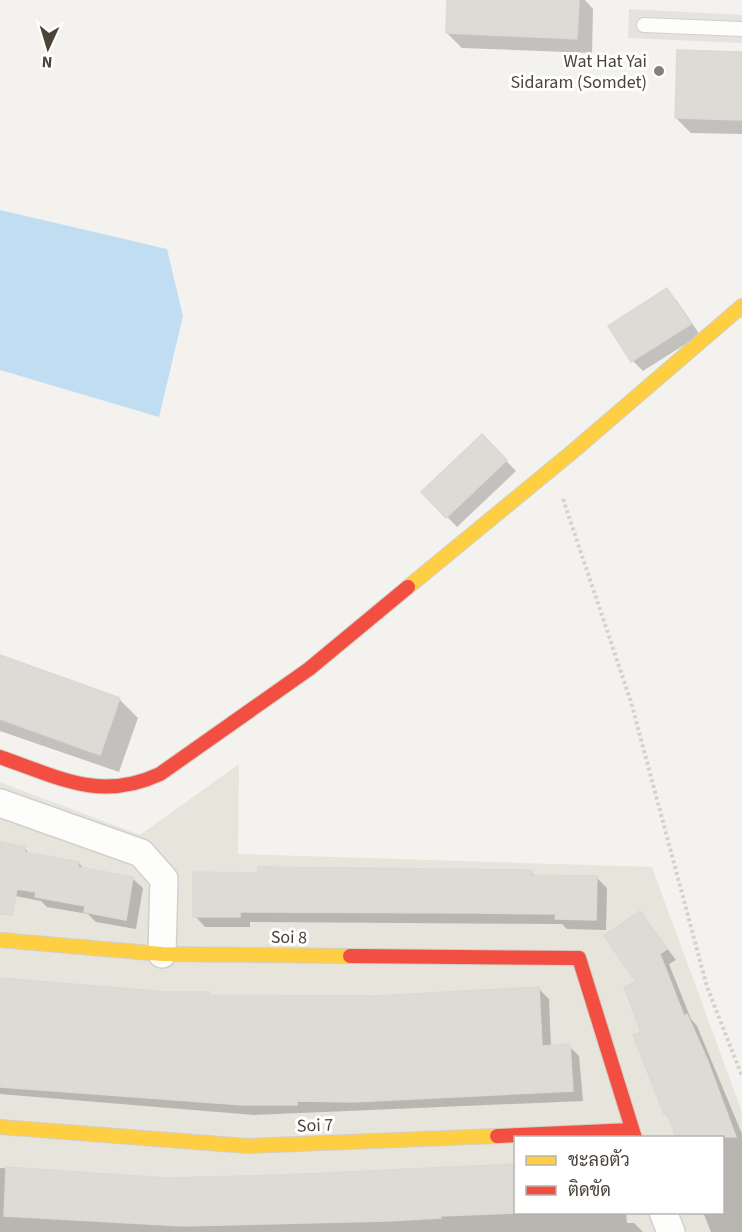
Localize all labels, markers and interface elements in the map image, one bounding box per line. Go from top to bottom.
north arrow [18,18,78,78]
place label: Wat Hat Yai Sidaram (Somdet) [510,49,647,95]
text: N [41,51,53,73]
marker: Wat Hat Yai Sidaram (Somdet) [652,64,666,78]
street label: Soi 8 [271,925,307,950]
street label: Soi 7 [296,1112,334,1139]
legend [514,1136,724,1214]
text: ชะลอตัว [568,1148,630,1173]
text: ติดขัด [568,1178,611,1203]

